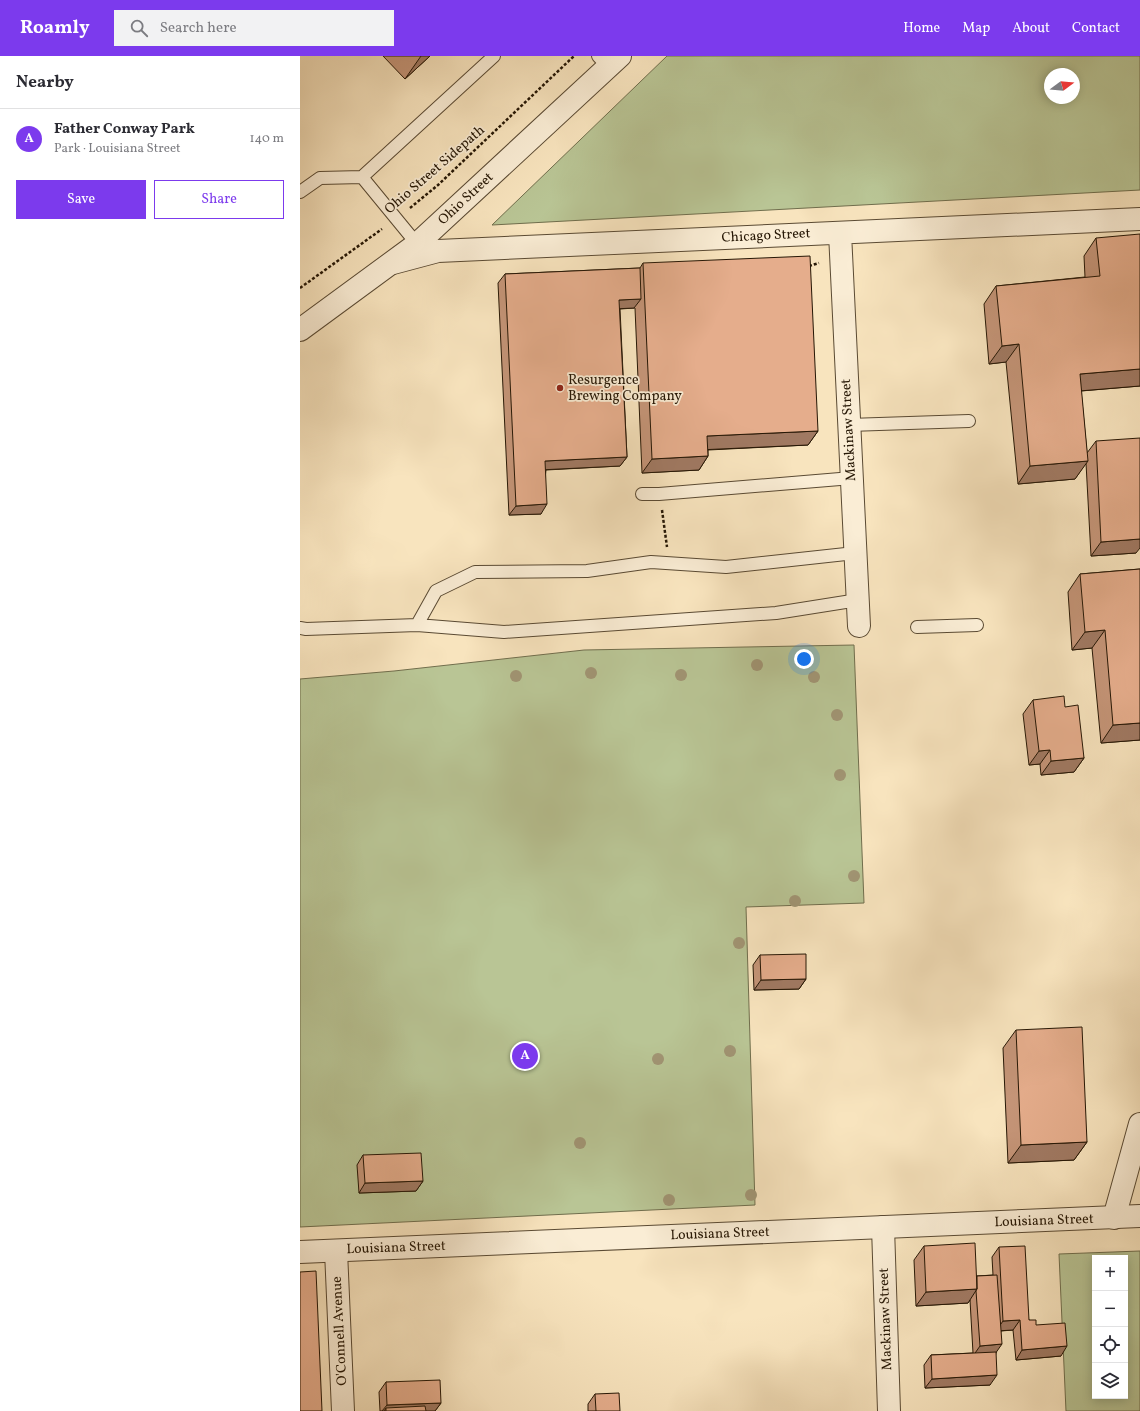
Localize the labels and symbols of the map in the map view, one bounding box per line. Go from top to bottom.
north arrow [1044,68,1080,104]
street label: Ohio Street Sidepath [382,122,488,218]
street label: Ohio Street [435,169,497,229]
street label: Chicago Street [721,224,811,248]
place label: Resurgence Brewing Company [568,371,682,406]
street label: Mackinaw Street [837,378,861,482]
marker: Resurgence Brewing Company [555,383,565,393]
your location [794,649,814,669]
pin: A [512,1041,538,1071]
street label: Louisiana Street [994,1210,1094,1232]
street label: Louisiana Street [670,1223,770,1245]
street label: Louisiana Street [346,1237,446,1259]
street label: Mackinaw Street [875,1267,897,1371]
street label: O'Connell Avenue [328,1275,352,1386]

